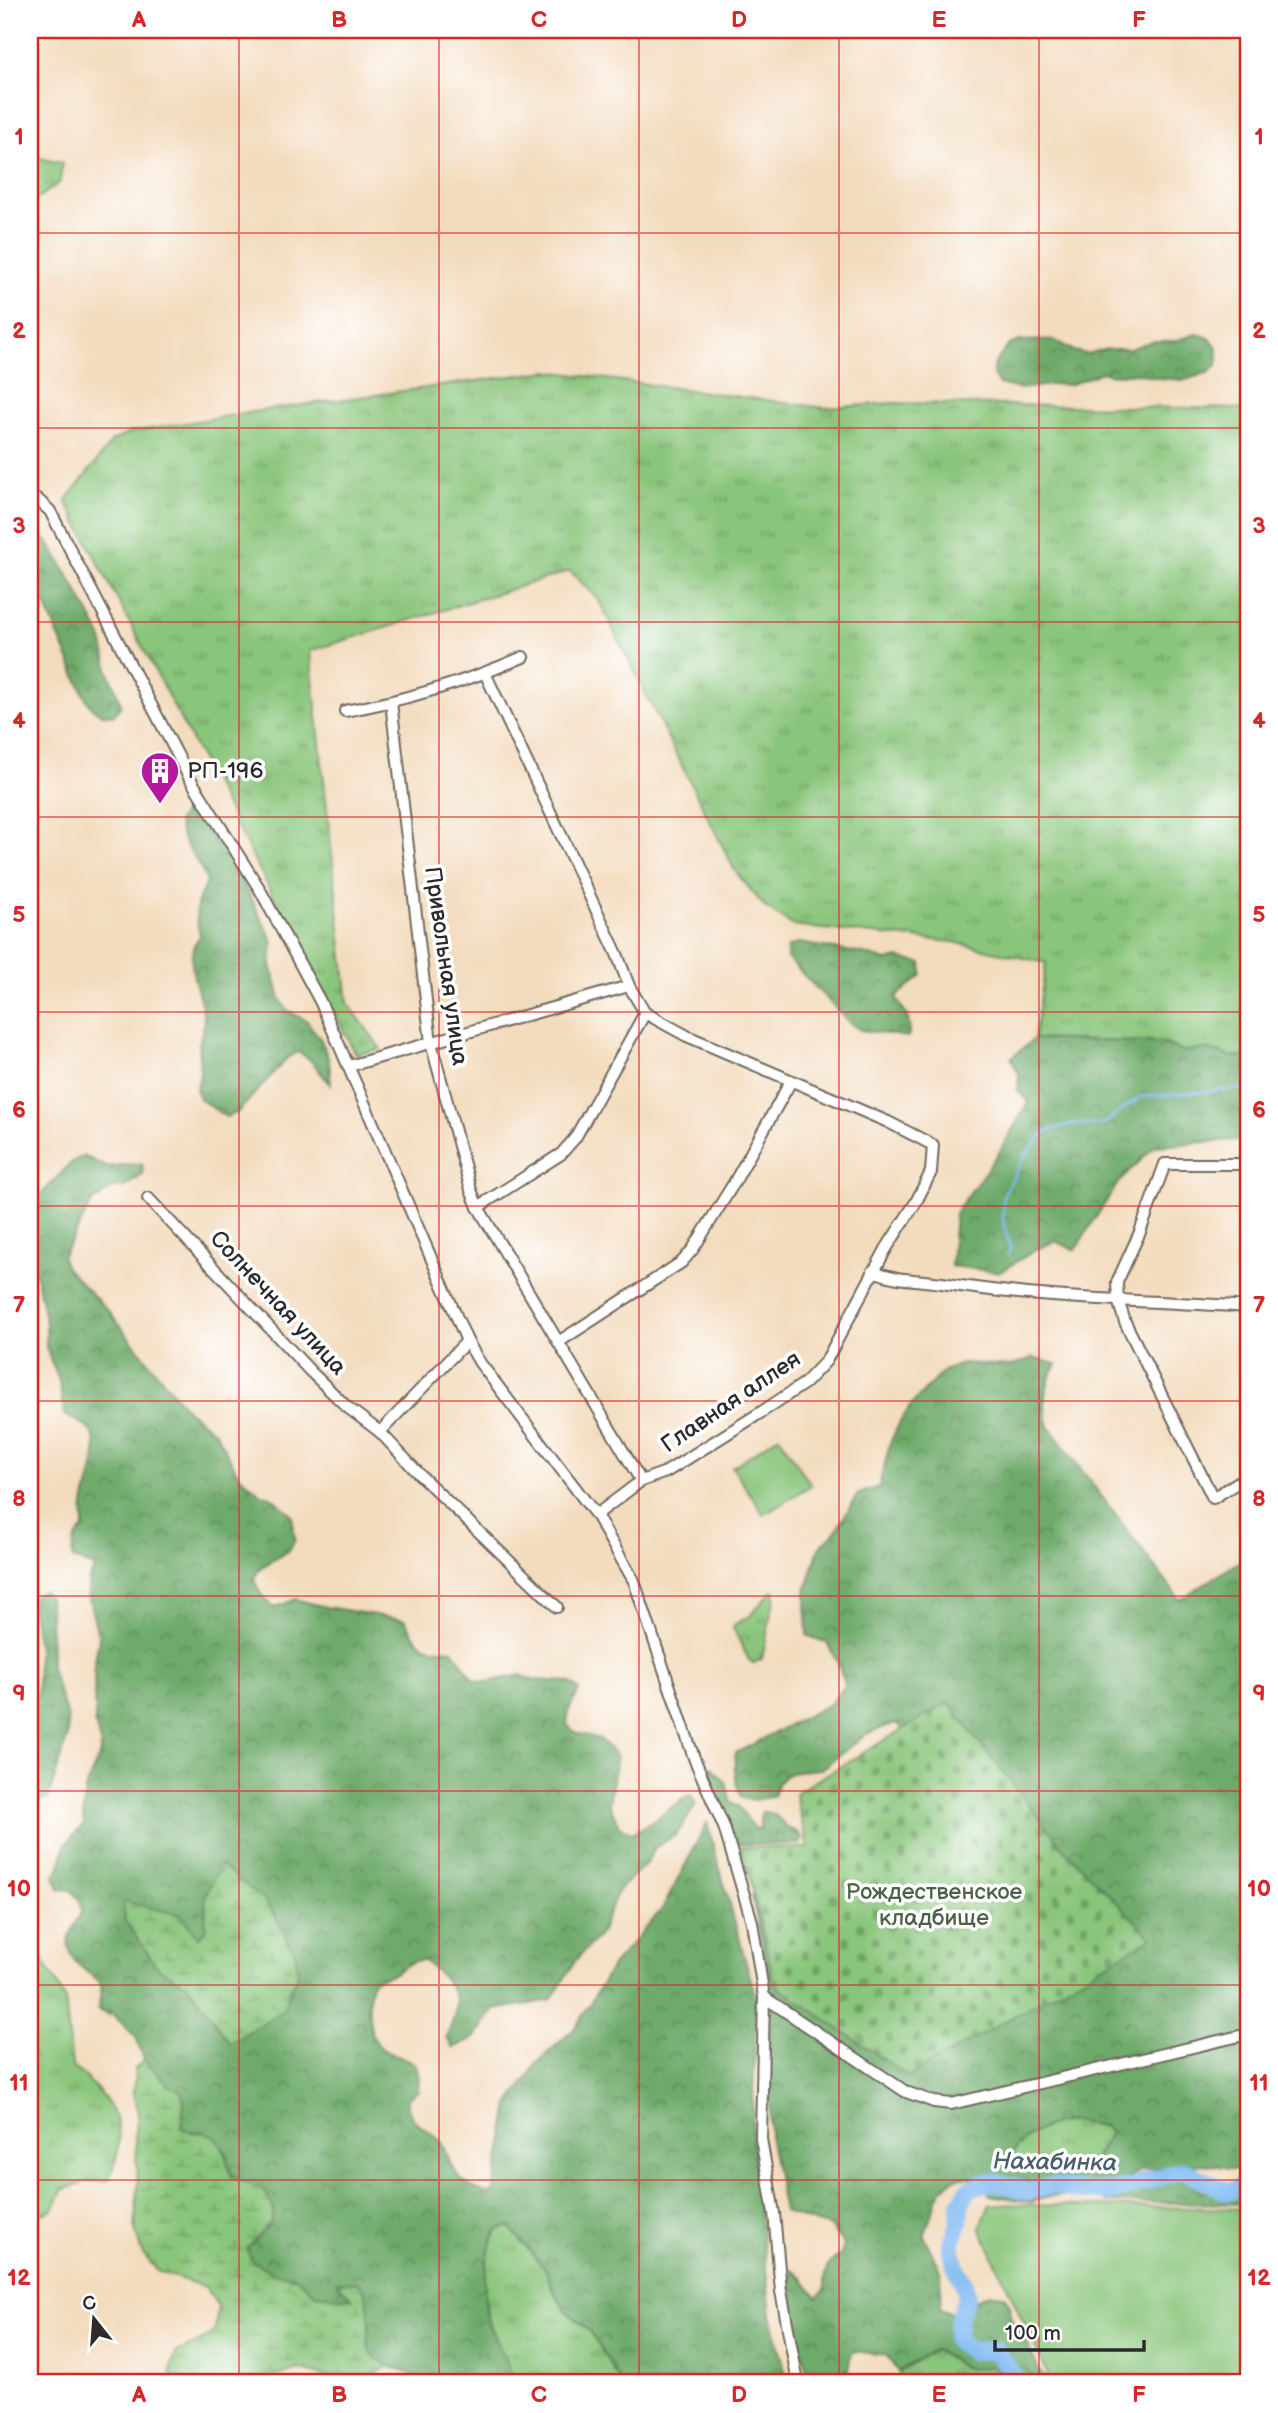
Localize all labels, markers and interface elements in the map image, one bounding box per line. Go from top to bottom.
text: A [131,6,147,34]
text: B [331,6,347,34]
text: C [531,6,547,34]
text: D [731,6,747,34]
text: E [932,6,947,34]
text: F [1132,6,1146,34]
text: 1 [14,123,24,151]
text: 1 [1254,123,1264,151]
text: 2 [12,317,26,345]
text: 2 [1252,317,1266,345]
text: 3 [12,512,26,540]
text: 3 [1252,512,1266,540]
text: 4 [12,707,26,735]
text: 4 [1252,707,1266,735]
building icon: РП-196 [139,750,181,805]
place label: РП-196 [187,757,263,785]
street label: Привольная улица [418,865,474,1068]
text: 5 [12,901,26,929]
text: 5 [1252,901,1266,929]
text: 6 [12,1096,26,1124]
text: 6 [1252,1096,1266,1124]
street label: Солнечная улица [204,1225,352,1381]
text: 7 [13,1291,26,1319]
text: 7 [1253,1291,1266,1319]
street label: Главная аллея [656,1345,806,1459]
text: 8 [12,1485,26,1513]
text: 8 [1252,1485,1266,1513]
text: 9 [12,1680,26,1708]
text: 9 [1252,1680,1266,1708]
text: 10 [7,1875,31,1903]
text: 10 [1247,1875,1271,1903]
park label: Рождественское кладбище [846,1878,1023,1932]
text: 11 [9,2069,29,2097]
text: 11 [1249,2069,1269,2097]
water label: Нахабинка [993,2146,1117,2178]
text: 12 [7,2264,31,2292]
text: 12 [1247,2264,1271,2292]
north arrow [60,2284,130,2354]
text: С [80,2291,99,2317]
scale bar [995,2308,1143,2352]
text: 100 m [1005,2321,1061,2346]
text: A [131,2381,147,2409]
text: B [331,2381,347,2409]
text: C [531,2381,547,2409]
text: D [731,2381,747,2409]
text: E [932,2381,947,2409]
text: F [1132,2381,1146,2409]

